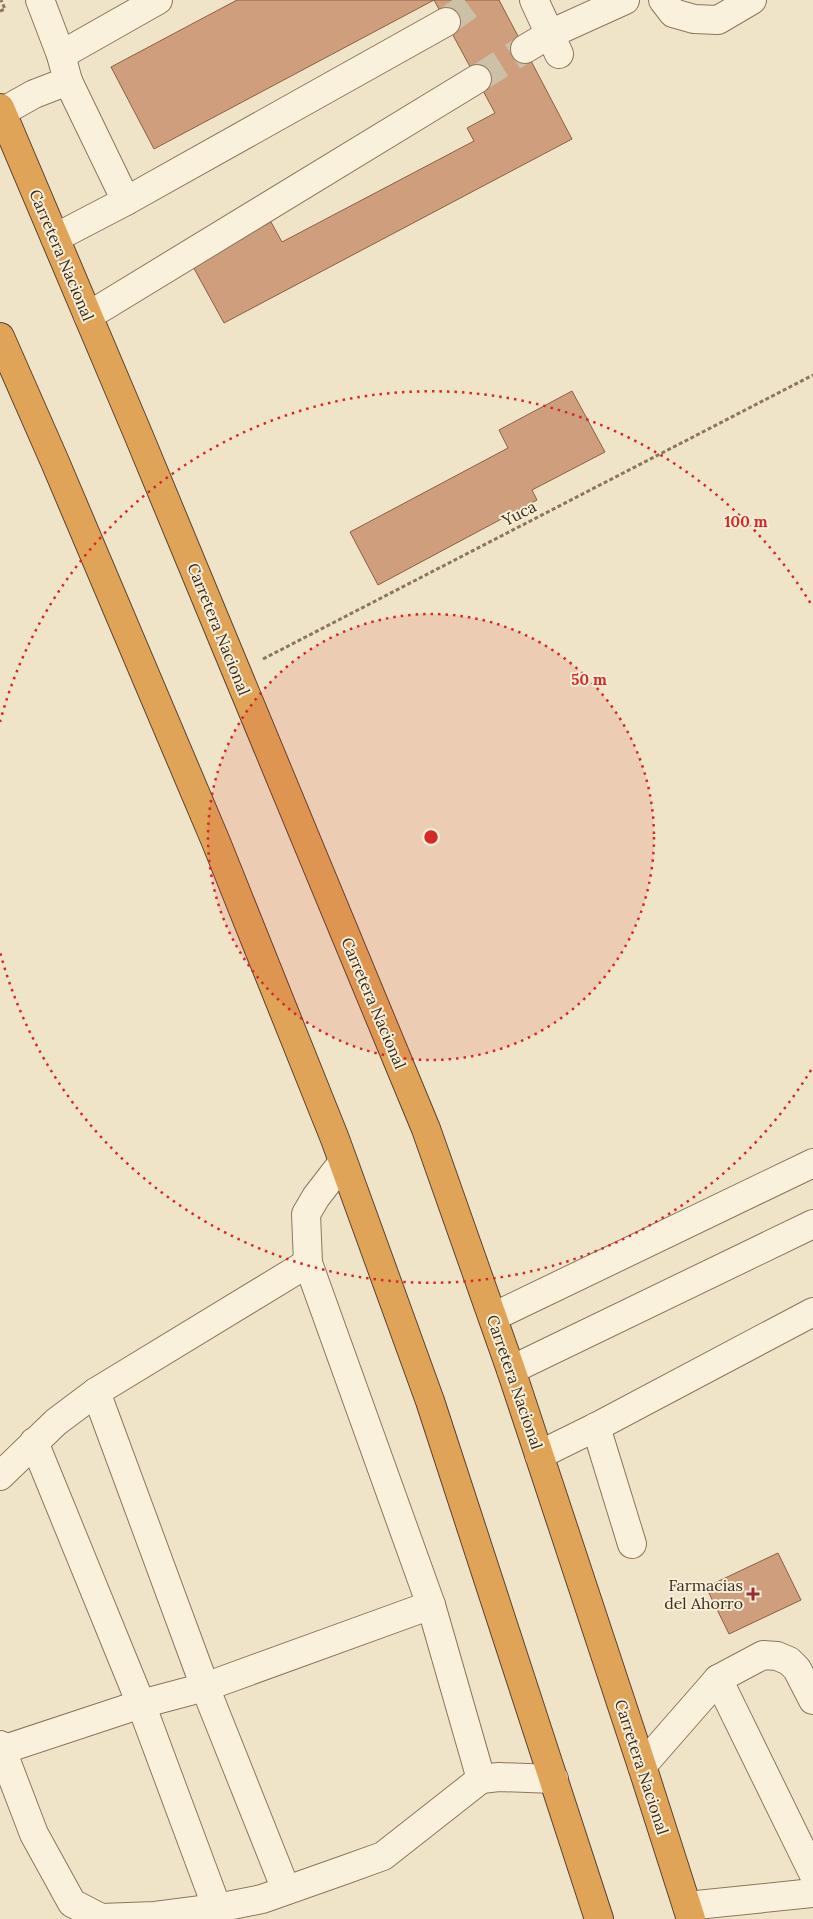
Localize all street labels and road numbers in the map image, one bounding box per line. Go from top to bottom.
street label: Carretera Nacional [25,186,99,324]
street label: Yuca [498,496,539,530]
street label: Carretera Nacional [183,560,255,698]
street label: Carretera Nacional [337,934,411,1072]
street label: Carretera Nacional [483,1312,547,1452]
street label: Carretera Nacional [611,1697,673,1837]

